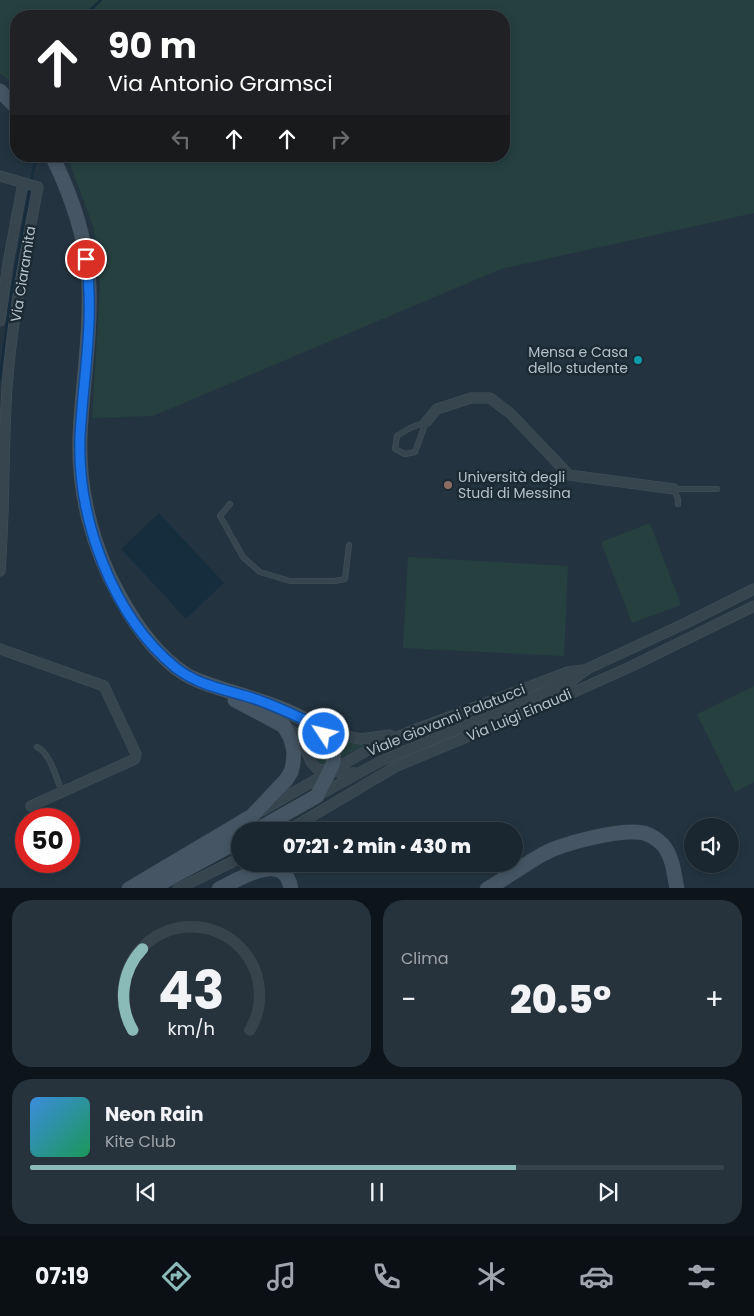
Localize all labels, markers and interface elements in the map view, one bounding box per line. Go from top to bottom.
text: 90 m [108,21,197,70]
icon: ahead [25,30,90,95]
text: Via Antonio Gramsci [108,68,333,99]
icon: left [167,125,195,153]
icon: ahead [220,125,248,153]
icon: ahead [273,125,301,153]
icon: right [326,125,354,153]
street label: Via Ciaramita [6,225,40,323]
pin [65,238,107,280]
icon: arrive [72,245,100,273]
place label: Mensa e Casa dello studente [528,342,628,378]
marker: Mensa e Casa dello studente [632,354,644,366]
place label: Università degli Studi di Messina [458,467,571,503]
marker: Università degli Studi di Messina [442,479,454,491]
street label: Viale Giovanni Palatucci [364,679,528,761]
street label: Via Luigi Einaudi [463,684,575,746]
position arrow [297,707,349,759]
speed limit sign: 50 [15,808,80,873]
map controls [684,818,739,873]
button: sound [684,818,739,873]
text: 07:21 · 2 min · 430 m [283,833,471,860]
text: Clima [401,947,449,970]
text: 43 [158,954,225,1027]
text: 20.5° [510,973,611,1026]
text: − [401,980,416,1019]
text: + [705,980,724,1019]
text: km/h [168,1016,215,1041]
text: Neon Rain [105,1101,204,1128]
text: Kite Club [105,1130,176,1153]
icon: previous [132,1178,160,1206]
icon: pause [363,1178,391,1206]
icon: next [594,1178,622,1206]
icon: directions [159,1259,194,1294]
icon: music [264,1259,299,1294]
icon: phone [369,1259,404,1294]
icon: climate [474,1259,509,1294]
icon: car [579,1259,614,1294]
icon: filters [684,1259,719,1294]
text: 07:19 [35,1261,89,1292]

